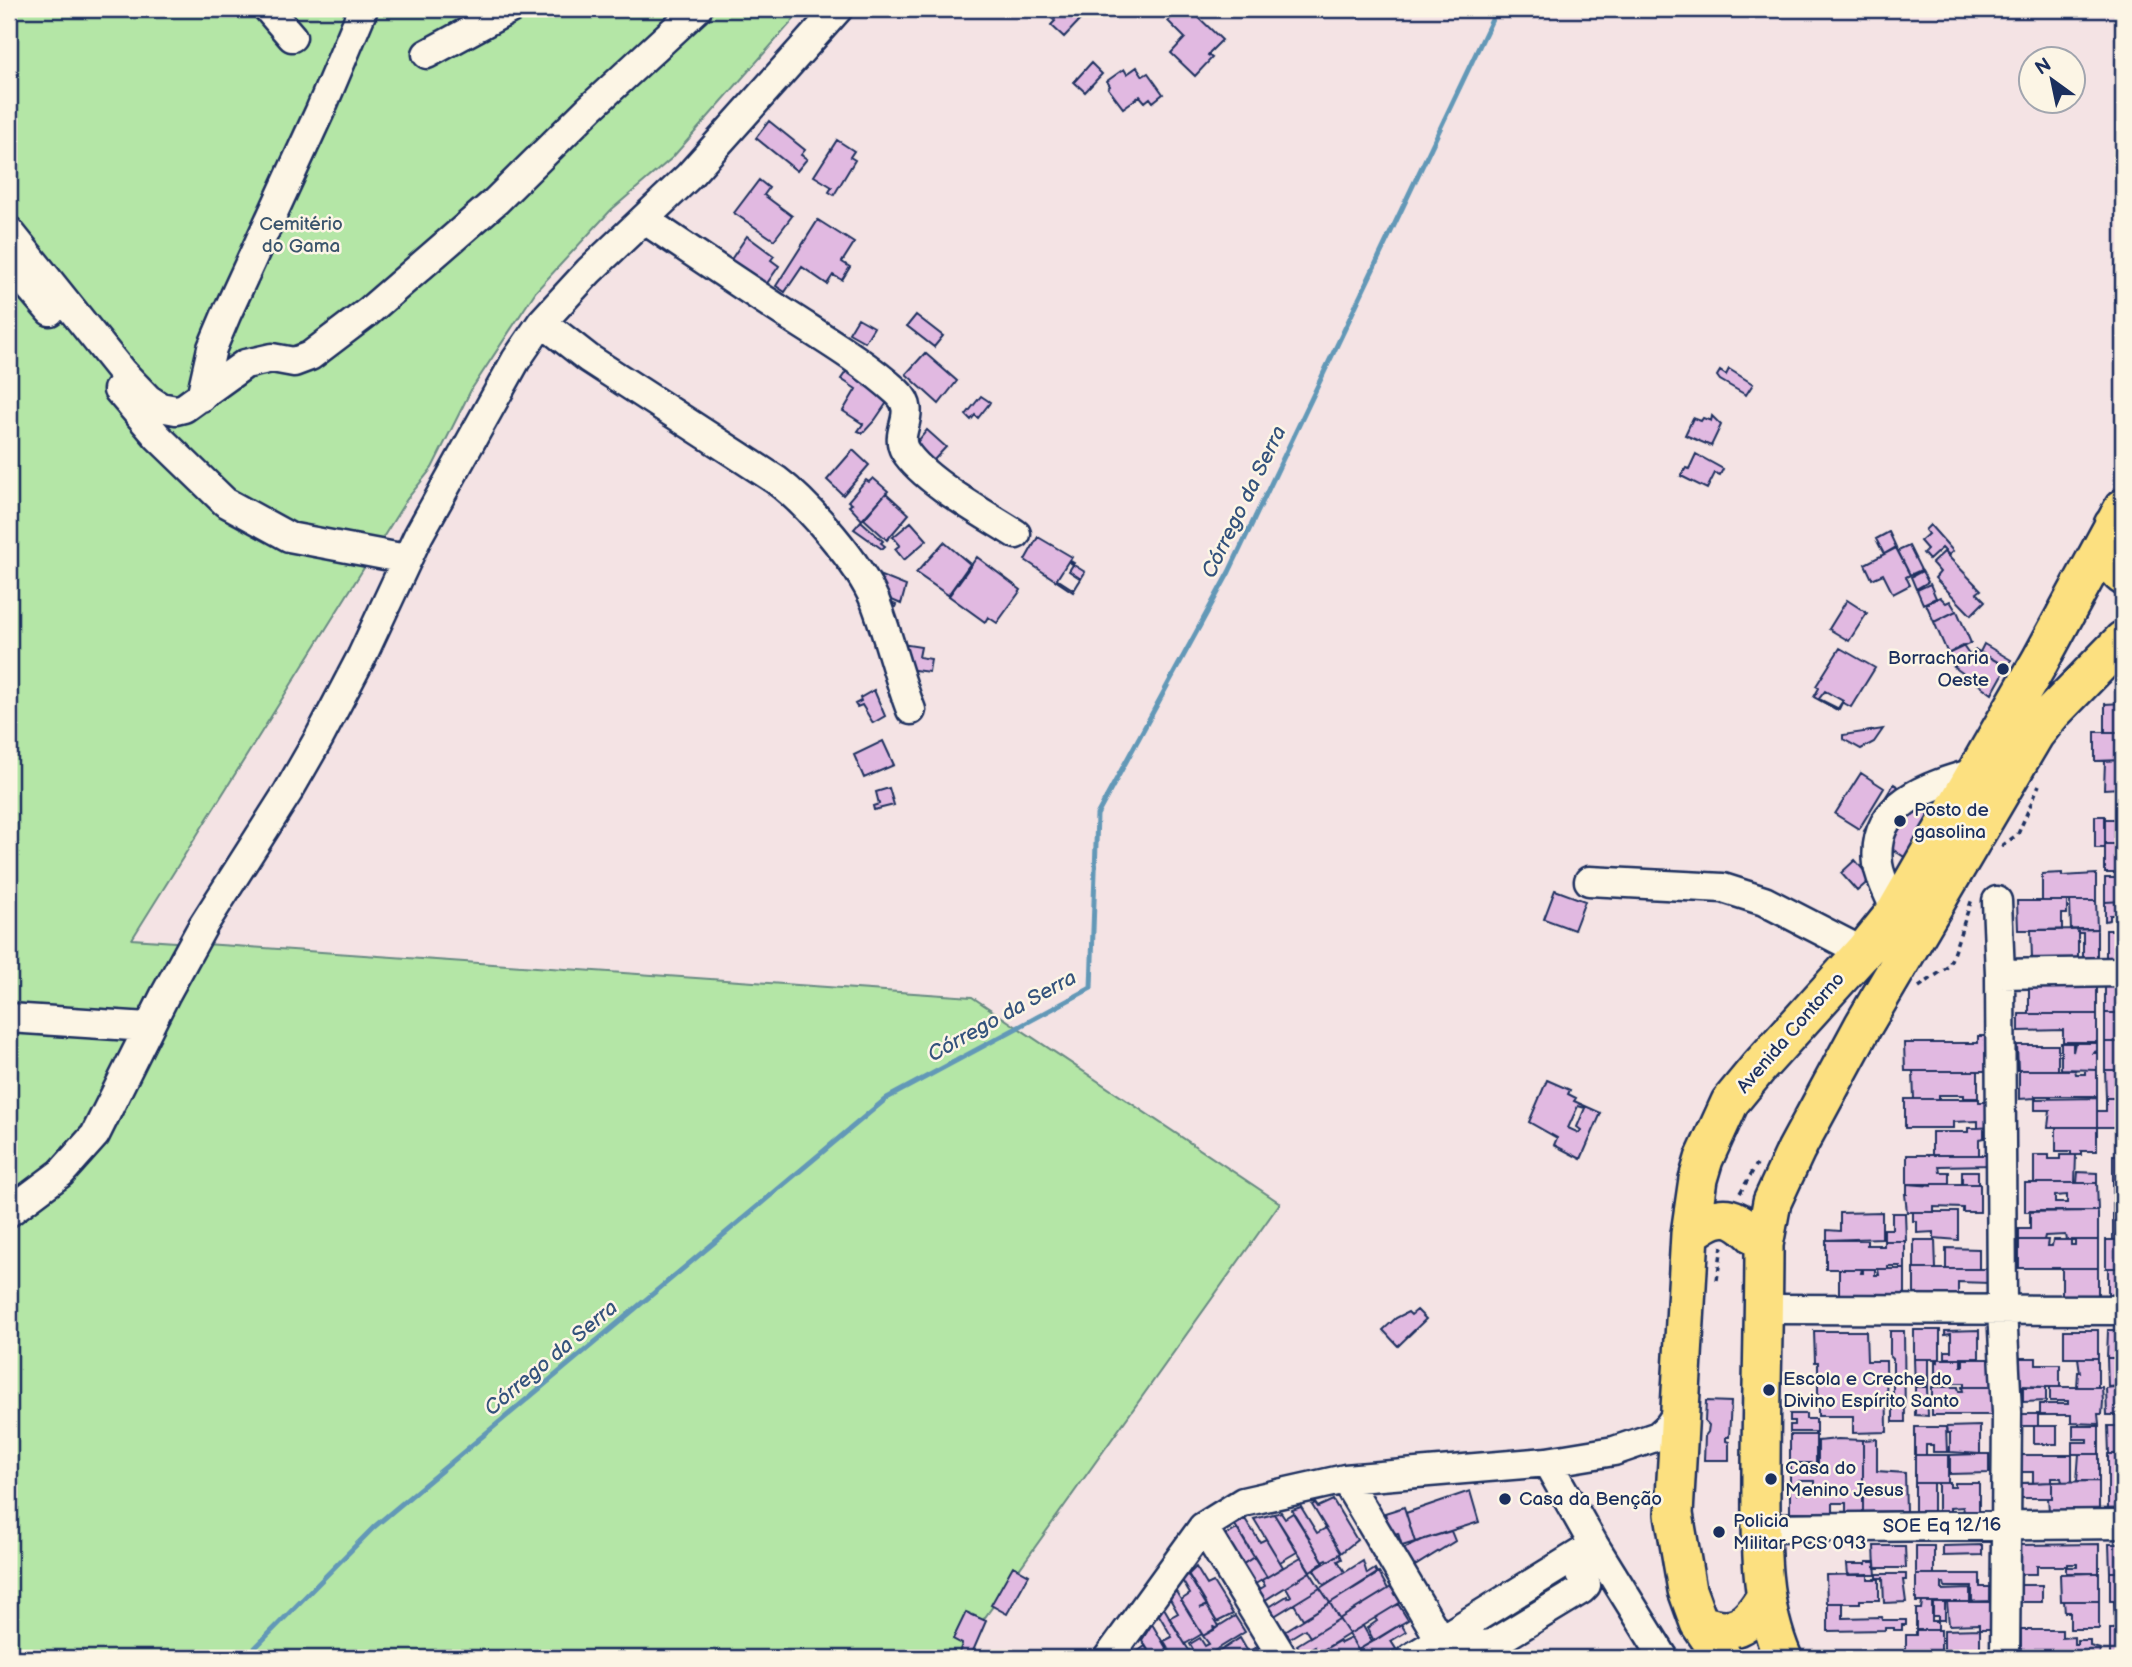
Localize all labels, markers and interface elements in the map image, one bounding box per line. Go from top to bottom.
north arrow [2016,46,2086,116]
text: N [2031,53,2056,81]
park label: Cemitério do Gama [259,213,343,258]
water label: Córrego da Serra [1196,422,1292,582]
place label: Borracharia Oeste [1888,647,1989,692]
marker: Borracharia Oeste [1995,661,2011,677]
place label: Posto de gasolina [1914,799,1989,844]
marker: Posto de gasolina [1892,813,1908,829]
water label: Córrego da Serra [923,965,1081,1067]
street label: Avenida Contorno [1732,968,1850,1098]
water label: Córrego da Serra [479,1295,623,1421]
place label: Escola e Creche do Divino Espírito Santo [1783,1368,1959,1413]
marker: Escola e Creche do Divino Espírito Santo [1761,1382,1777,1398]
place label: Casa do Menino Jesus [1785,1457,1904,1502]
marker: Casa do Menino Jesus [1763,1471,1779,1487]
place label: Casa da Benção [1519,1488,1662,1511]
marker: Casa da Benção [1497,1491,1513,1507]
place label: Policia Militar PCS 093 [1733,1510,1866,1555]
street label: SOE Eq 12/16 [1883,1513,2001,1539]
marker: Policia Militar PCS 093 [1711,1524,1727,1540]

